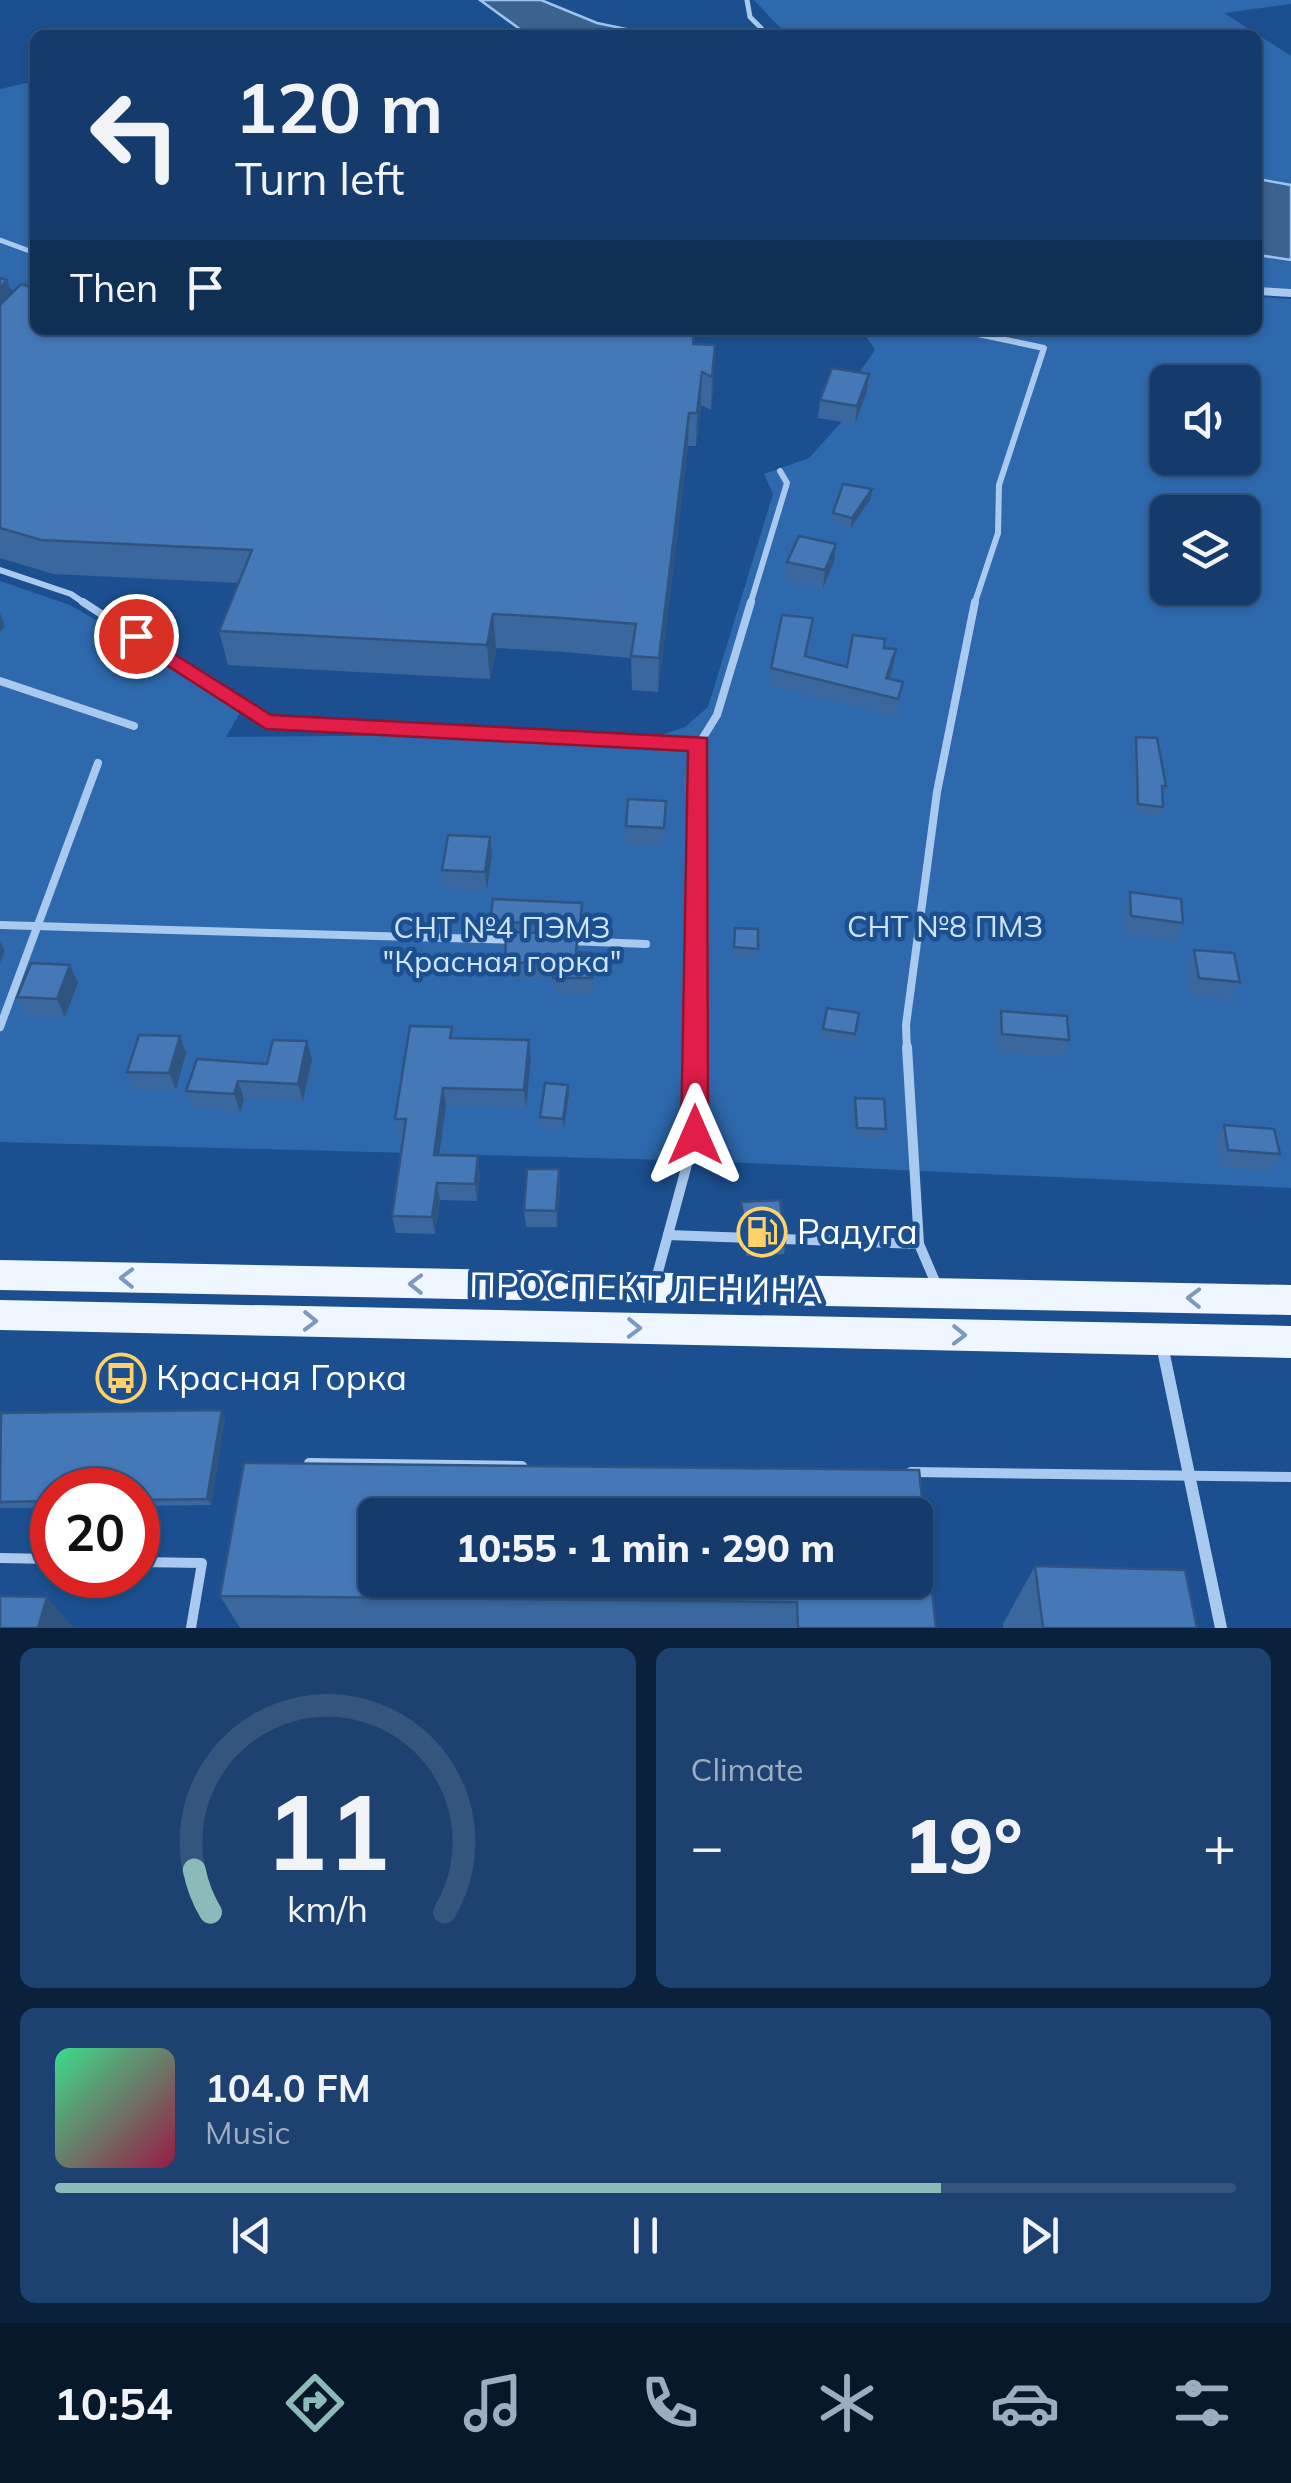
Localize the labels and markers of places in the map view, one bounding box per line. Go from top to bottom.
pin [94,594,179,679]
fuel station icon: Радуга [736,1206,788,1258]
place label: Радуга [797,1209,918,1253]
bus stop icon: Красная Горка [95,1352,147,1404]
place label: Красная Горка [156,1355,407,1399]

